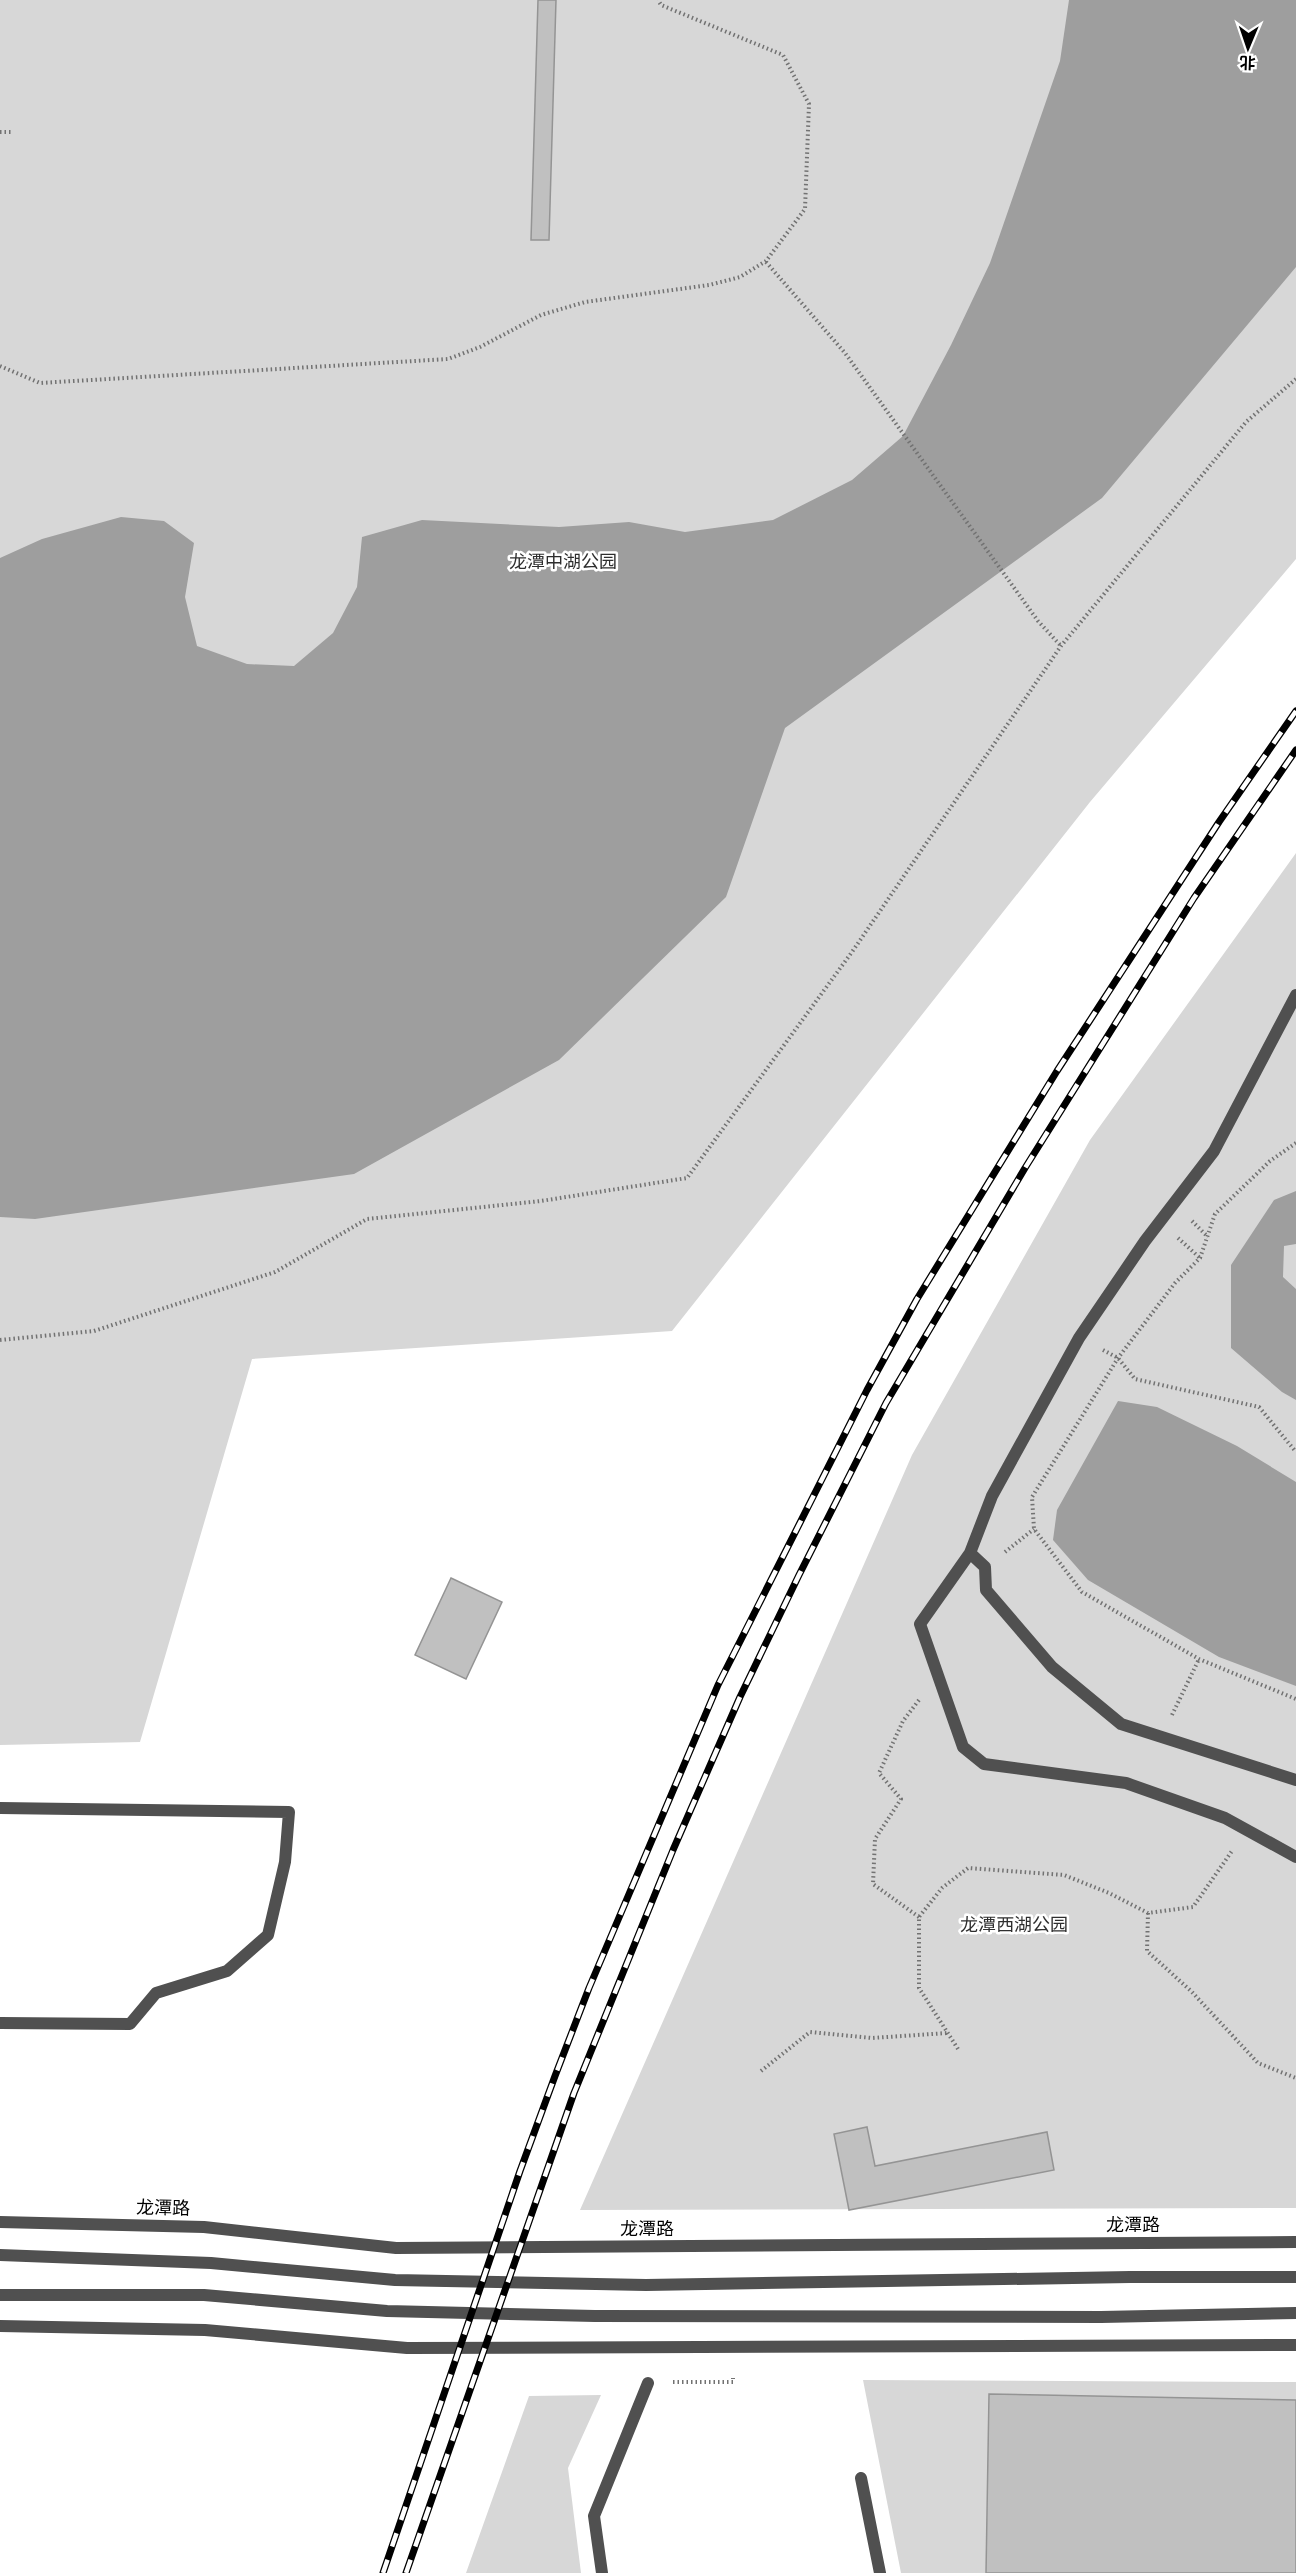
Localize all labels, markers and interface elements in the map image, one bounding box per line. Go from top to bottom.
north arrow [1218,18,1278,78]
text: 北 [1239,52,1256,72]
park label: 龙潭中湖公园 [509,551,617,573]
park label: 龙潭西湖公园 [960,1914,1068,1936]
street label: 龙潭路 [136,2197,190,2219]
street label: 龙潭路 [1106,2214,1160,2236]
street label: 龙潭路 [620,2218,674,2240]

